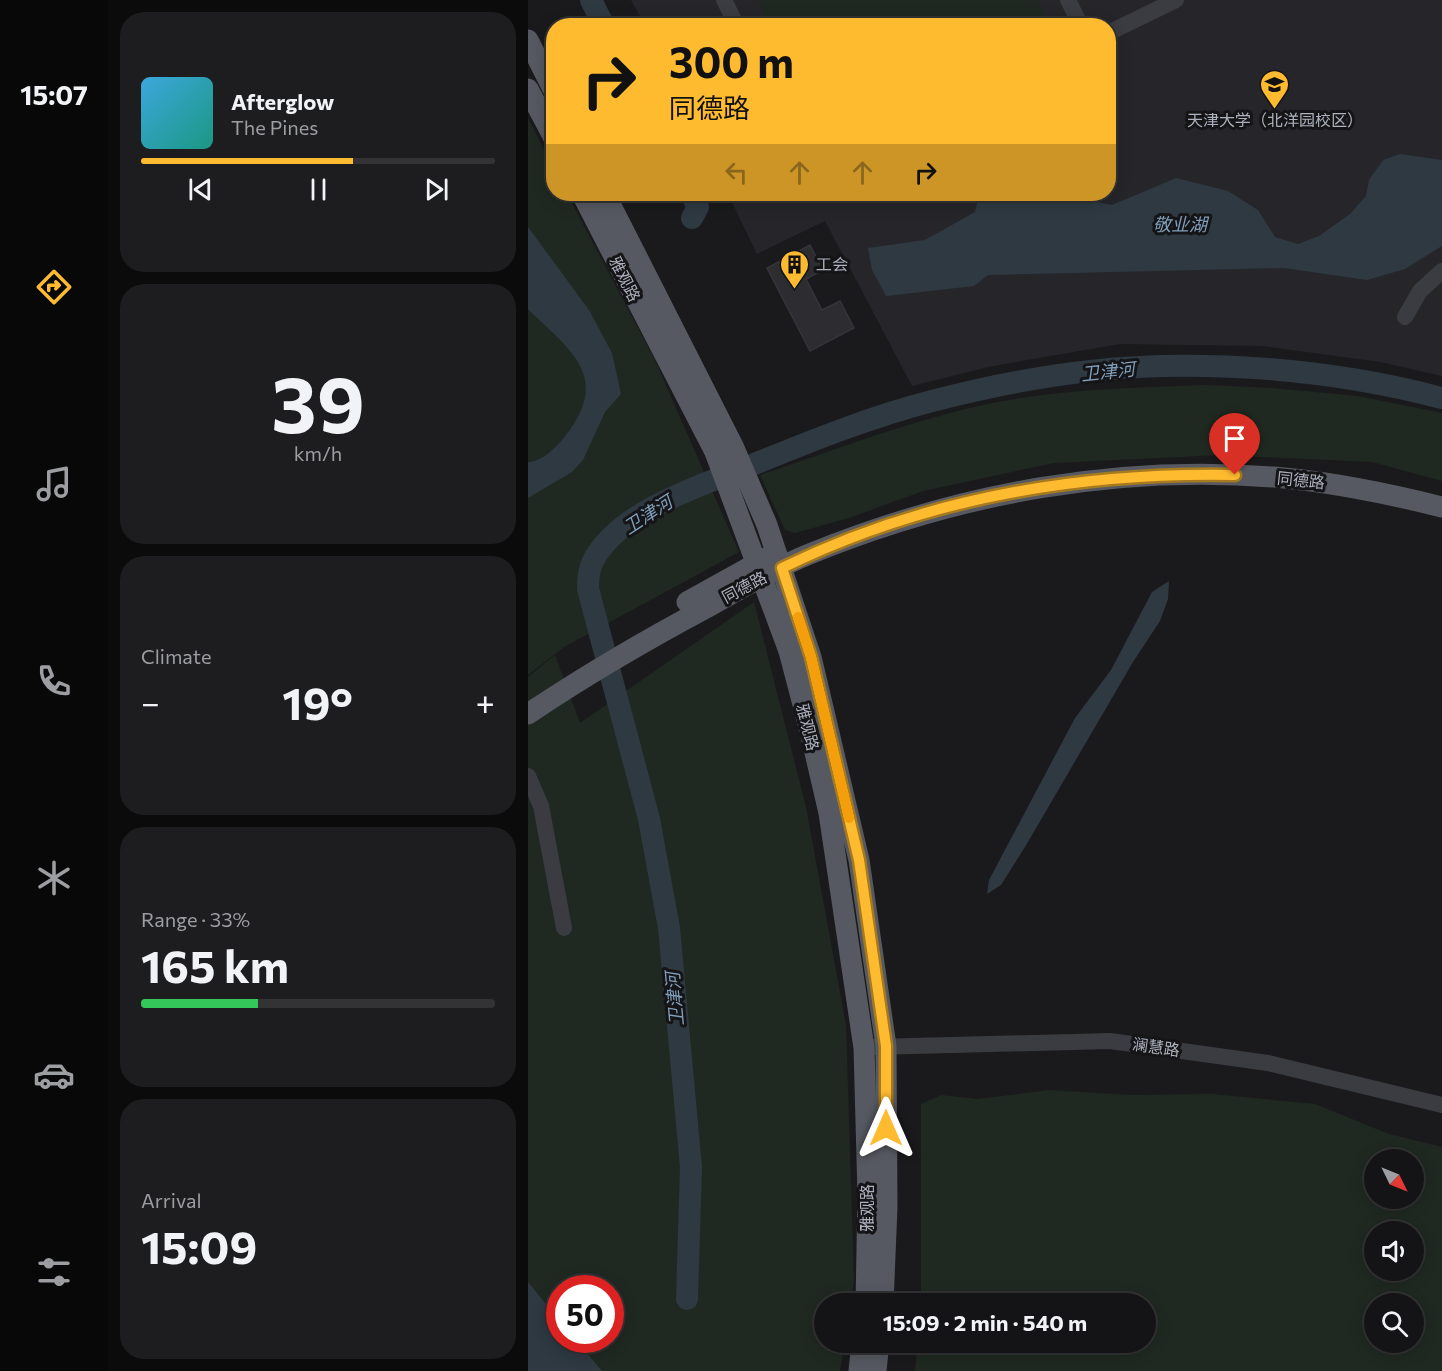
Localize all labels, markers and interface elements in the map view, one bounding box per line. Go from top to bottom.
text: 300 m [669,35,794,87]
icon: right [570,42,648,120]
school or university icon: 天津大学（北洋园校区） [1259,68,1291,110]
text: 15:07 [20,78,88,111]
text: Afterglow [231,88,334,115]
text: 同德路 [669,91,750,124]
place label: 天津大学（北洋园校区） [1187,110,1363,129]
text: The Pines [231,115,318,139]
icon: left [720,156,753,189]
icon: ahead [783,156,816,189]
icon: ahead [846,156,879,189]
icon: right [909,156,942,189]
icon: previous [184,173,217,206]
icon: pause [302,173,335,206]
icon: next [420,173,453,206]
water label: 敬业湖 [1153,213,1210,235]
building icon: 工会 [779,248,811,290]
street label: 雅观路 [606,253,645,304]
place label: 工会 [816,254,848,273]
icon: directions [33,266,75,308]
text: 39 [271,354,365,449]
water label: 卫津河 [1080,357,1139,385]
pin [1209,413,1260,475]
icon: arrive [1218,422,1251,455]
text: km/h [294,441,342,465]
icon: music [33,463,75,505]
street label: 同德路 [1276,468,1326,491]
water label: 卫津河 [619,489,679,538]
street label: 同德路 [718,567,769,606]
text: Climate [141,644,211,668]
icon: phone [33,660,75,702]
text: 19° [282,674,353,729]
text: − [141,681,160,722]
text: + [476,681,495,722]
street label: 雅观路 [793,701,824,752]
icon: climate [33,857,75,899]
text: Range · 33% [141,907,250,931]
text: 165 km [141,937,289,992]
water label: 卫津河 [660,968,687,1027]
street label: 澜慧路 [1131,1034,1181,1059]
icon: car [33,1054,75,1096]
position arrow [854,1096,918,1160]
north arrow [1364,1149,1424,1209]
map controls [1364,1149,1424,1353]
street label: 雅观路 [857,1184,876,1232]
text: Arrival [141,1188,202,1212]
text: 15:09 [141,1218,257,1273]
button: sound [1364,1221,1424,1281]
icon: filters [33,1251,75,1293]
speed limit sign: 50 [546,1275,624,1353]
button: search [1364,1293,1424,1353]
text: 15:09 · 2 min · 540 m [883,1309,1087,1336]

